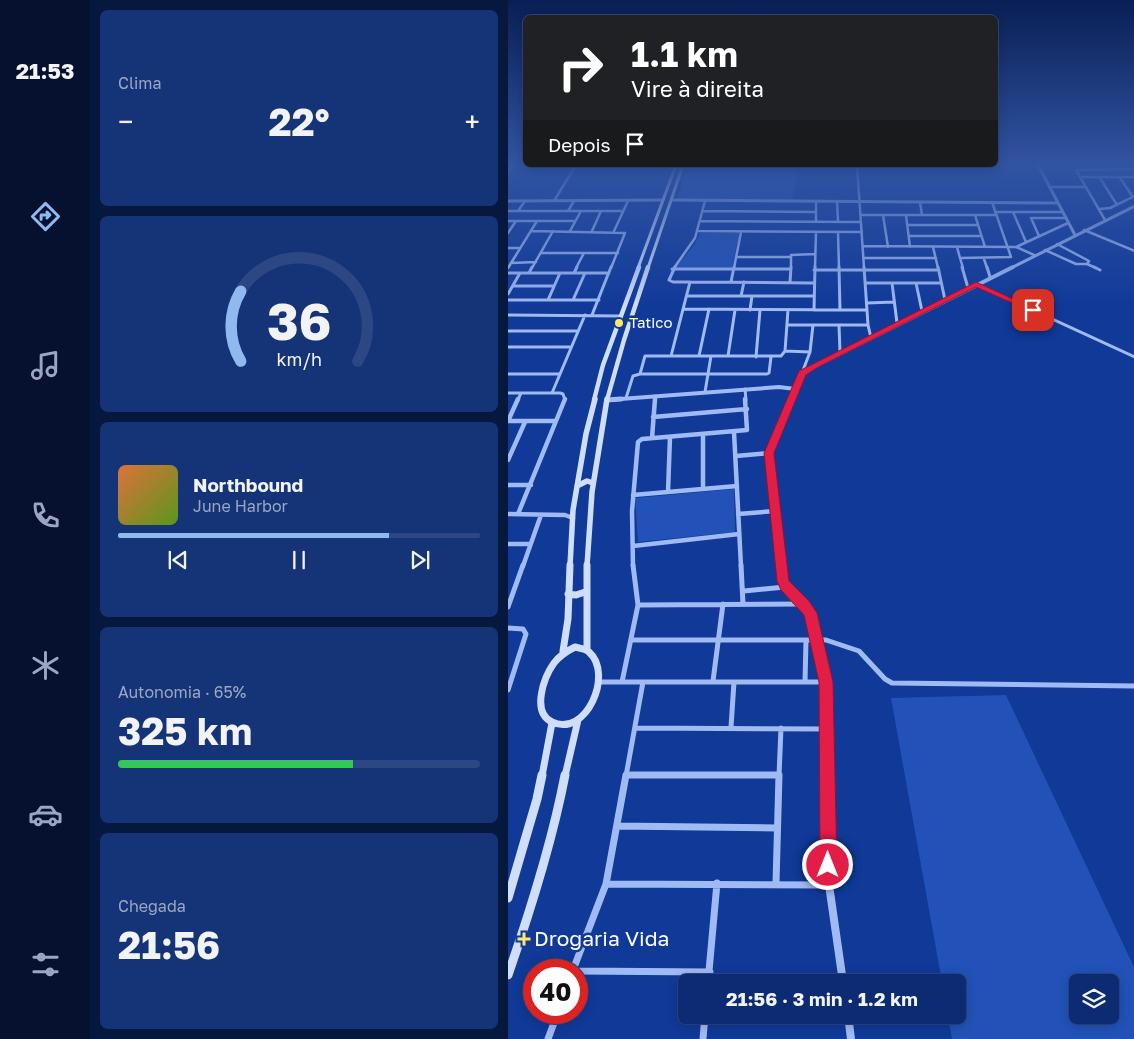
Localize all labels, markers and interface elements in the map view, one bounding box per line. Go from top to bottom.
text: 1.1 km [631,33,738,75]
icon: right [548,35,613,100]
text: 21:53 [16,57,74,84]
text: Clima [118,73,162,93]
text: Vire à direita [631,75,764,102]
text: 22° [268,99,330,144]
text: − [118,105,133,138]
text: + [465,105,480,138]
icon: arrive [621,130,649,158]
text: Depois [548,133,611,156]
icon: directions [28,199,63,234]
text: 36 [267,289,331,351]
pin [1012,289,1054,331]
icon: arrive [1019,296,1047,324]
place label: Tatico [629,313,672,331]
marker: Tatico [613,317,625,329]
icon: music [28,348,63,383]
text: km/h [276,348,322,370]
text: Northbound [193,473,303,496]
text: June Harbor [193,496,288,516]
icon: phone [28,498,63,533]
icon: previous [164,546,192,574]
icon: pause [285,546,313,574]
icon: next [406,546,434,574]
icon: climate [28,648,63,683]
text: Autonomia · 65% [118,682,246,702]
text: 325 km [118,708,252,753]
icon: car [28,797,63,832]
position arrow [801,838,853,890]
text: Chegada [118,896,186,916]
text: 21:56 [118,922,220,967]
place label: Drogaria Vida [534,925,669,951]
marker: Drogaria Vida [518,933,530,945]
icon: filters [28,947,63,982]
speed limit sign: 40 [523,959,588,1024]
map controls [1069,974,1119,1024]
button: layers [1069,974,1119,1024]
text: 21:56 · 3 min · 1.2 km [726,987,918,1010]

